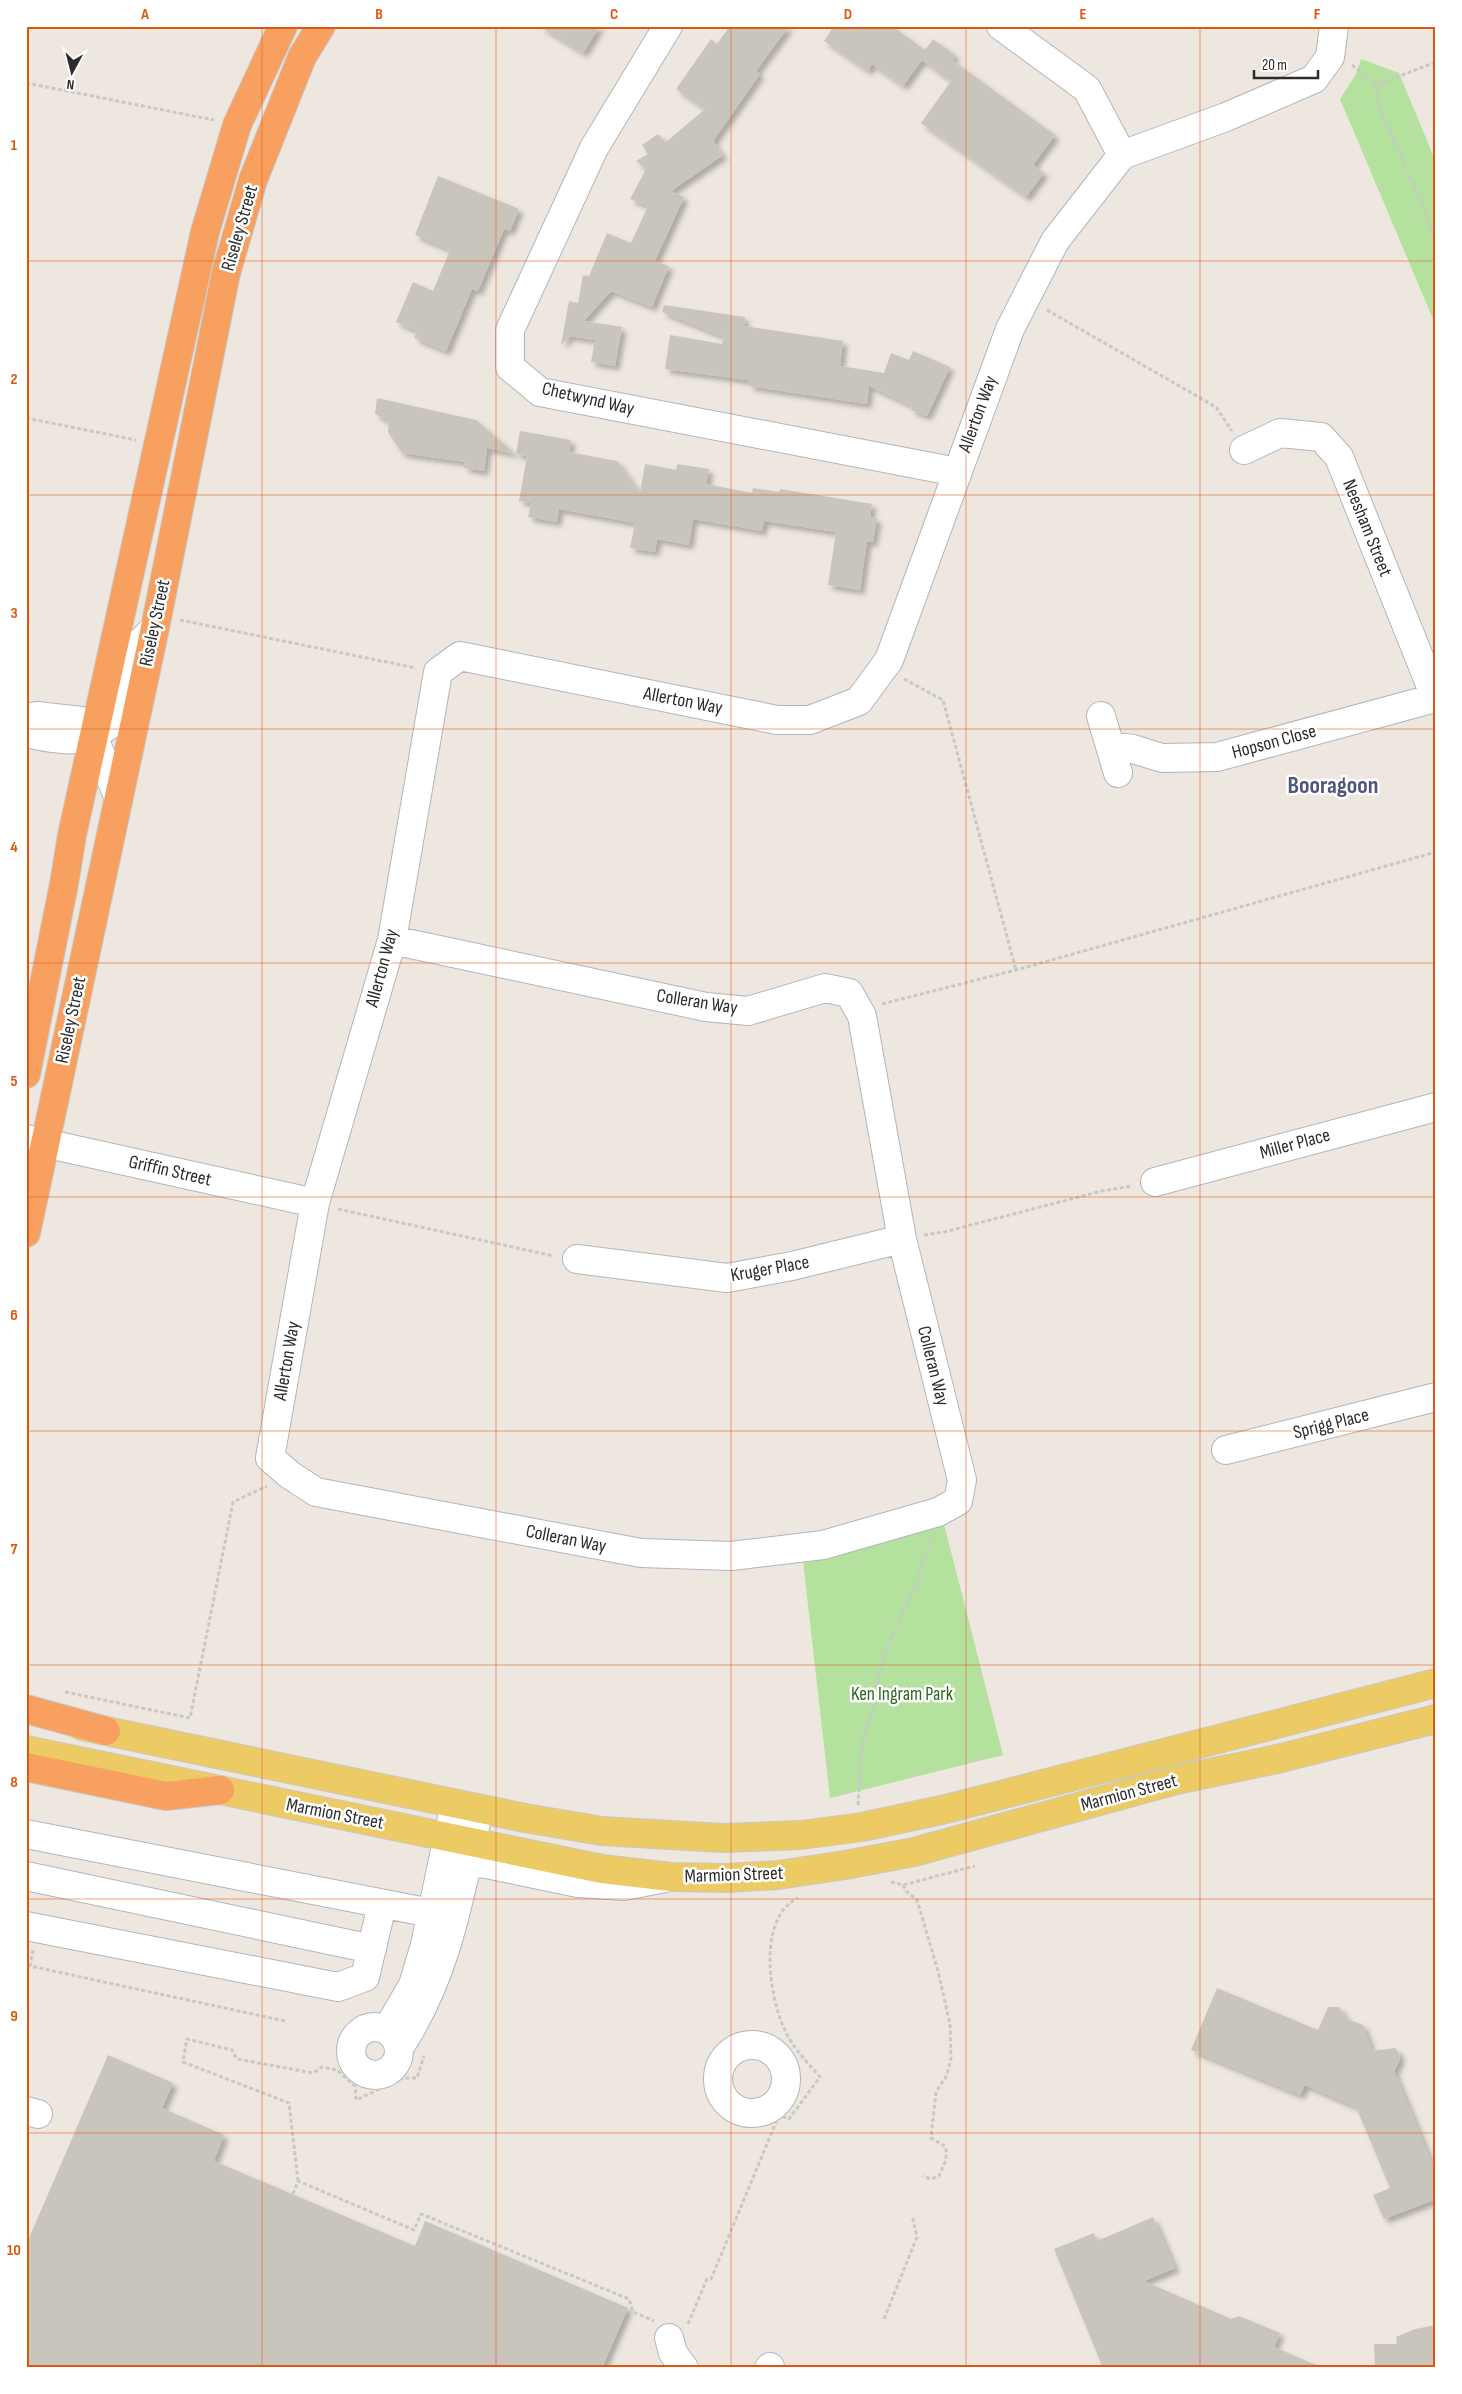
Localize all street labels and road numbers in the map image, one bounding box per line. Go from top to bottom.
street label: Riseley Street [217,182,263,274]
street label: Allerton Way [953,372,1003,456]
street label: Chetwynd Way [540,377,637,421]
street label: Neesham Street [1337,476,1397,580]
street label: Riseley Street [135,577,175,669]
street label: Allerton Way [641,682,725,720]
street label: Hopson Close [1229,720,1319,764]
street label: Allerton Way [360,926,404,1010]
street label: Riseley Street [51,974,91,1066]
street label: Colleran Way [655,984,740,1020]
street label: Miller Place [1257,1124,1333,1164]
street label: Griffin Street [126,1150,214,1192]
street label: Kruger Place [729,1251,811,1287]
street label: Allerton Way [269,1319,305,1403]
street label: Colleran Way [912,1324,954,1409]
street label: Sprigg Place [1291,1404,1371,1444]
street label: Colleran Way [524,1520,609,1558]
street label: Marmion Street [1078,1769,1180,1817]
street label: Marmion Street [284,1793,386,1835]
street label: Marmion Street [684,1862,784,1888]

